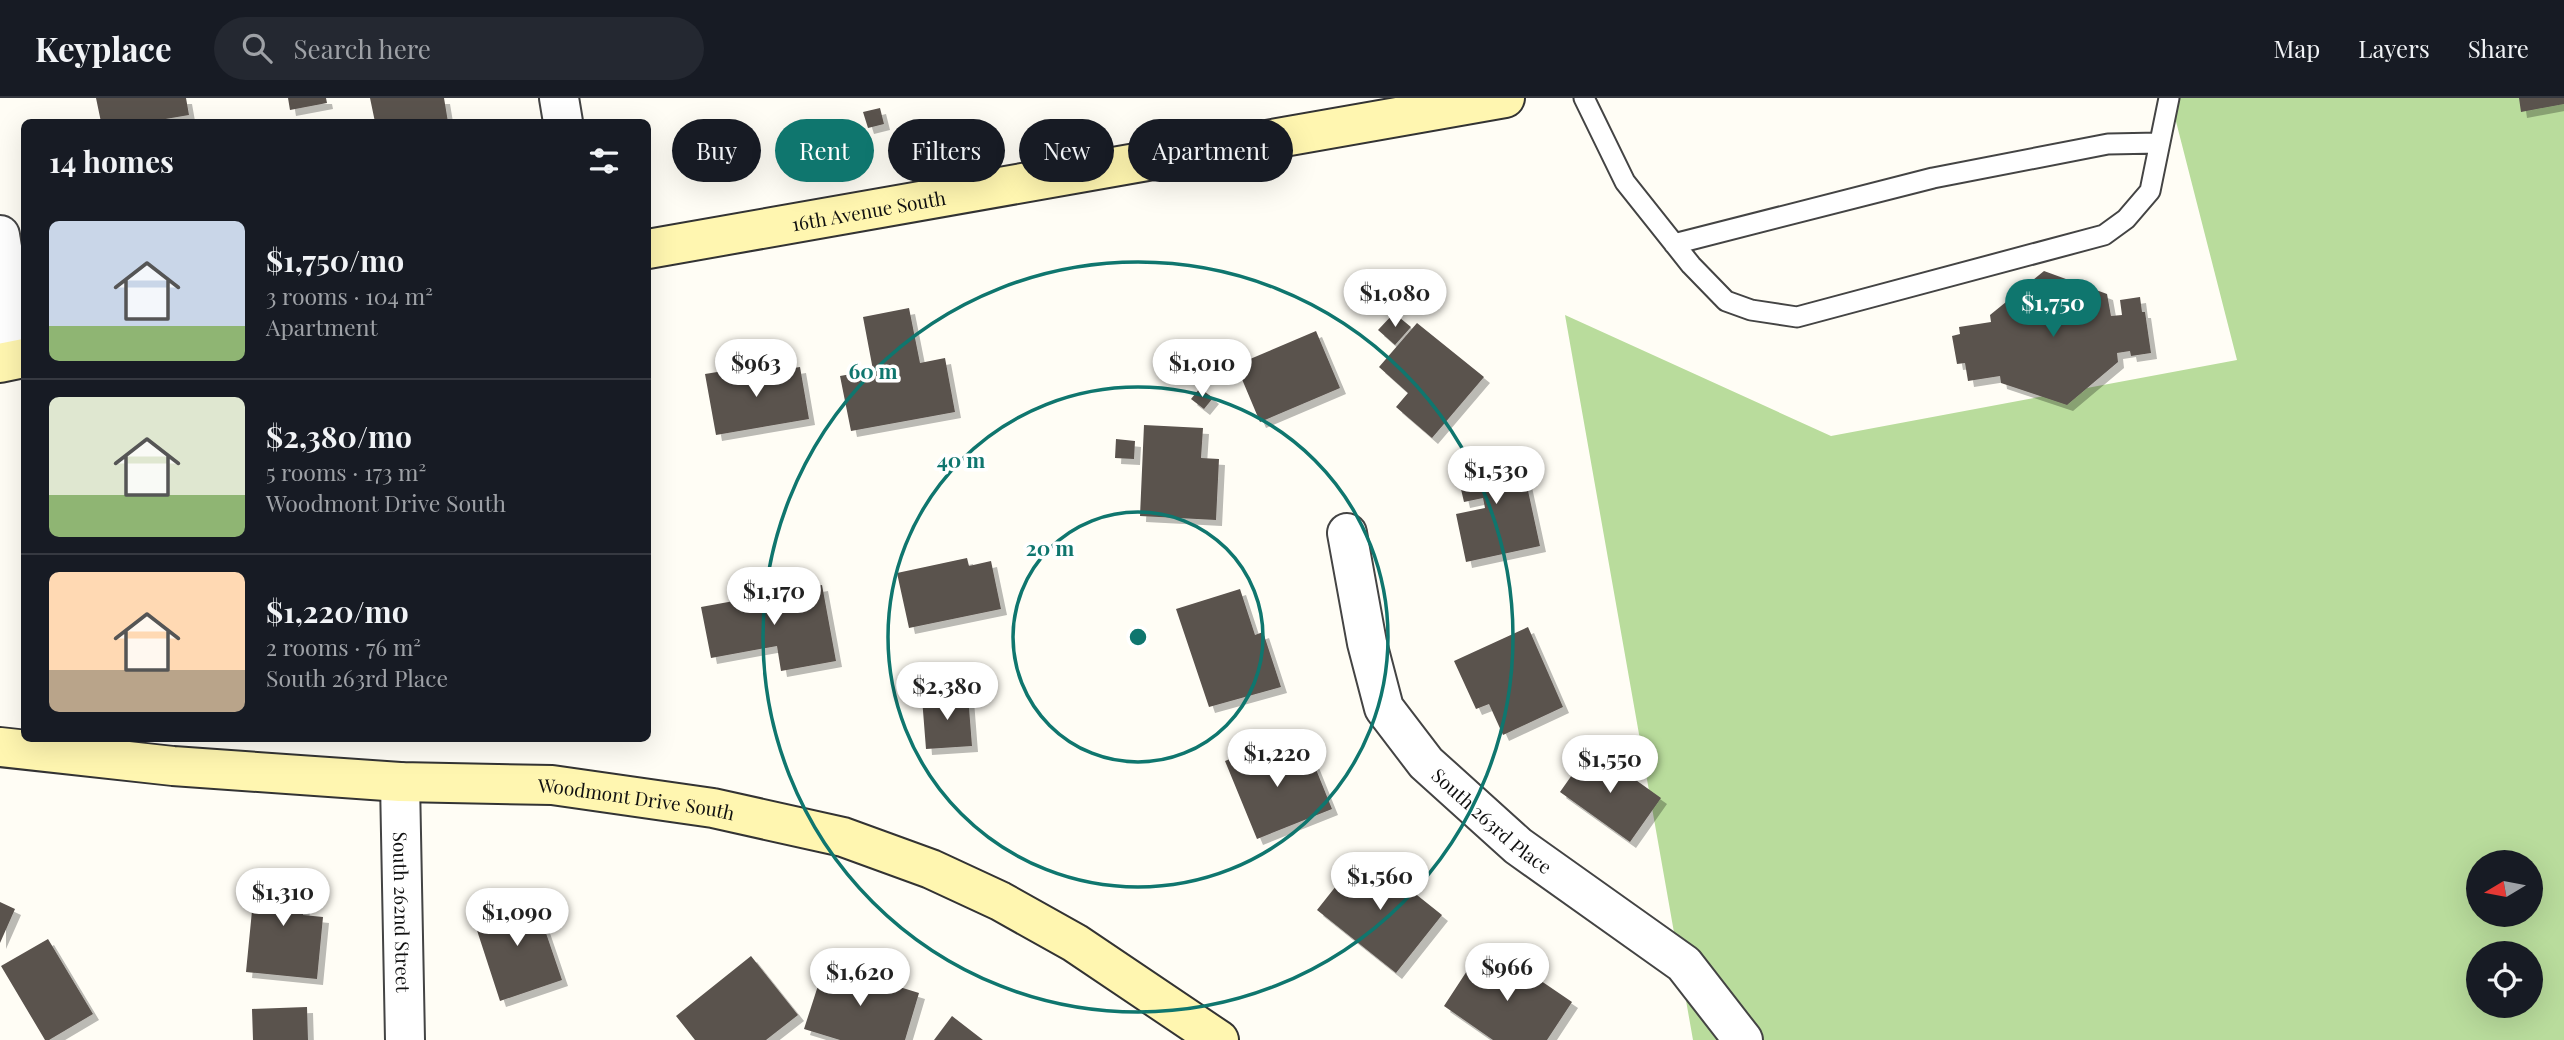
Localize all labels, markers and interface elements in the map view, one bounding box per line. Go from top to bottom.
search box [214,17,704,80]
text: Keyplace [35,26,172,70]
icon: search [238,29,276,67]
text: Search here [294,31,431,66]
text: Map [2274,32,2320,64]
text: Layers [2358,32,2430,64]
text: Share [2468,32,2529,64]
chip: Buy [672,119,761,182]
chip: Rent [775,119,874,182]
chip: Filters [888,119,1005,182]
chip: New [1019,119,1114,182]
chip: Apartment [1128,119,1293,182]
text: 14 homes [49,141,174,181]
icon: filters [585,142,623,180]
street label: 16th Avenue South [790,184,948,236]
text: $1,750/mo [266,240,404,280]
icon: home [105,249,189,333]
pin: $1,080 [1338,270,1452,329]
text: $1,080 [1360,276,1430,307]
text: 3 rooms · 104 m² [266,280,433,311]
pin: $1,750 [1996,280,2110,339]
text: $1,750 [2021,286,2085,317]
text: Apartment [266,311,378,342]
pin: $963 [715,340,797,399]
pin: $1,010 [1145,340,1259,399]
text: $963 [731,346,781,377]
text: $1,010 [1169,346,1235,377]
text: 60 m [848,356,898,384]
text: $2,380/mo [266,416,412,456]
icon: home [105,425,189,509]
text: 40 m [937,445,985,473]
pin: $1,530 [1439,446,1553,506]
text: $1,530 [1464,453,1528,484]
text: 5 rooms · 173 m² [266,456,426,487]
text: Woodmont Drive South [266,487,506,518]
text: 20 m [1026,533,1074,561]
pin: $1,170 [717,568,831,627]
text: $1,170 [743,574,805,605]
text: $1,220/mo [266,591,409,631]
icon: home [105,600,189,684]
centre of rings [1126,625,1150,649]
text: 2 rooms · 76 m² [266,631,421,662]
text: South 263rd Place [266,662,448,693]
pin: $2,380 [890,662,1004,722]
text: $2,380 [912,669,982,700]
pin: $1,220 [1220,730,1334,789]
text: $1,220 [1243,736,1311,767]
pin: $1,550 [1553,736,1667,795]
text: $1,550 [1578,742,1642,773]
street label: South 263rd Place [1427,762,1557,879]
street label: Woodmont Drive South [537,772,737,825]
street label: South 262nd Street [388,831,417,993]
north arrow [2466,850,2543,928]
map controls [2466,850,2543,1018]
pin: $1,560 [1323,852,1437,912]
text: $1,560 [1347,859,1413,890]
pin: $1,310 [226,868,340,928]
text: $1,310 [252,875,314,906]
pin: $1,090 [460,888,574,948]
text: $1,090 [482,895,552,926]
button: locate [2466,941,2543,1018]
pin: $966 [1466,944,1548,1003]
pin: $1,620 [803,948,917,1008]
text: $966 [1481,950,1533,981]
text: $1,620 [826,955,894,986]

